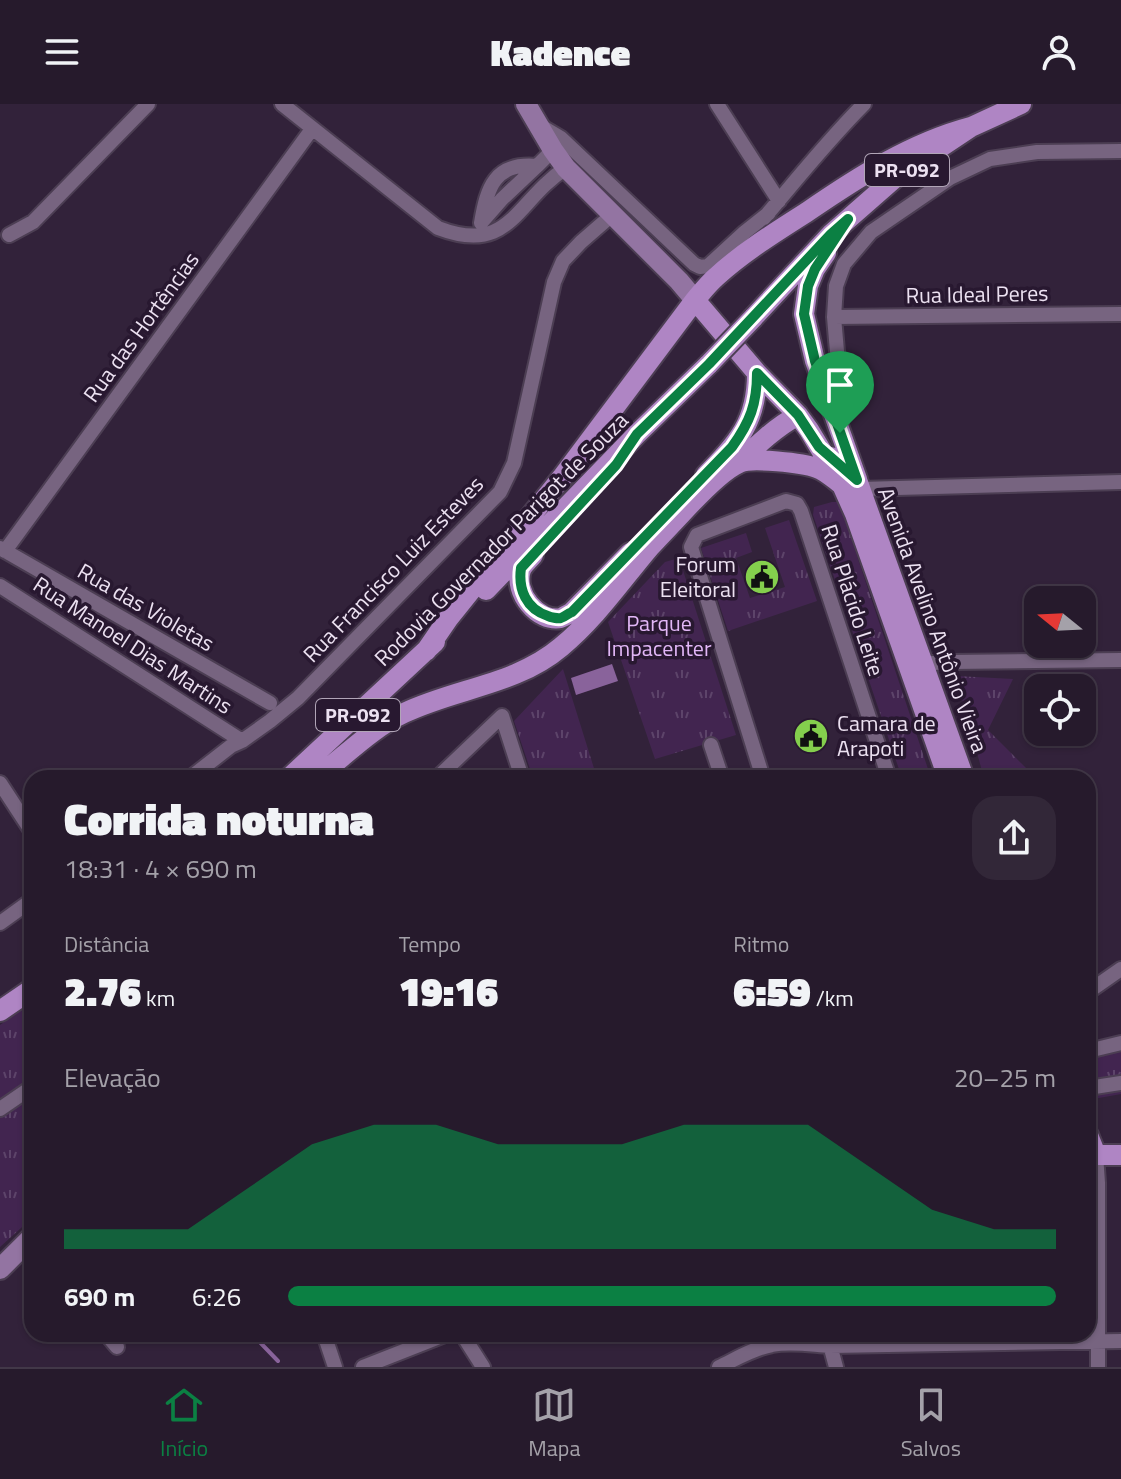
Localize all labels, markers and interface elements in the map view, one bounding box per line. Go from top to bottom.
text: Kadence [491,25,630,80]
icon: menu [40,30,84,74]
icon: person [1037,30,1081,74]
road number: PR-092 [865,154,949,186]
street label: Rua das Hortências [75,245,207,409]
street label: Rua Ideal Peres [905,276,1049,312]
pin [806,351,874,433]
icon: arrive [818,363,862,407]
street label: Rodovia Governador Parigot de Souza [366,404,636,674]
street label: Rua Francisco Luiz Esteves [295,468,491,670]
street label: Avenida Avelino Antônio Vieira [869,483,997,757]
street label: Rua Plácido Leite [812,520,894,680]
place label: Forum Eleitoral [660,547,736,606]
street label: Rua das Violetas [71,554,221,660]
public building icon: Forum Eleitoral [743,558,781,596]
street label: Rua Manoel Dias Martins [27,568,239,722]
north arrow [1024,586,1096,658]
map controls [1024,586,1096,746]
park label: Parque Impacenter [606,606,712,665]
button: locate [1024,674,1096,746]
road number: PR-092 [316,699,400,731]
place label: Camara de Arapoti [837,706,936,765]
public building icon: Camara de Arapoti [792,717,830,755]
text: Corrida noturna [64,785,374,852]
button: share [972,796,1056,880]
text: 18:31 · 4 × 690 m [64,849,257,888]
text: Distância [64,927,149,961]
text: Tempo [399,927,461,961]
text: Ritmo [733,927,789,961]
text: 2.76 [64,961,141,1022]
text: 19:16 [399,961,498,1022]
text: 6:59 [733,961,811,1022]
text: km [141,981,175,1015]
text: /km [811,981,854,1015]
text: Elevação [64,1058,161,1097]
text: 20–25 m [954,1058,1056,1097]
text: 690 m [64,1277,135,1316]
text: 6:26 [192,1277,241,1316]
tab: Início [160,1383,208,1465]
tab: Mapa [528,1383,580,1465]
tab: Salvos [901,1383,961,1465]

